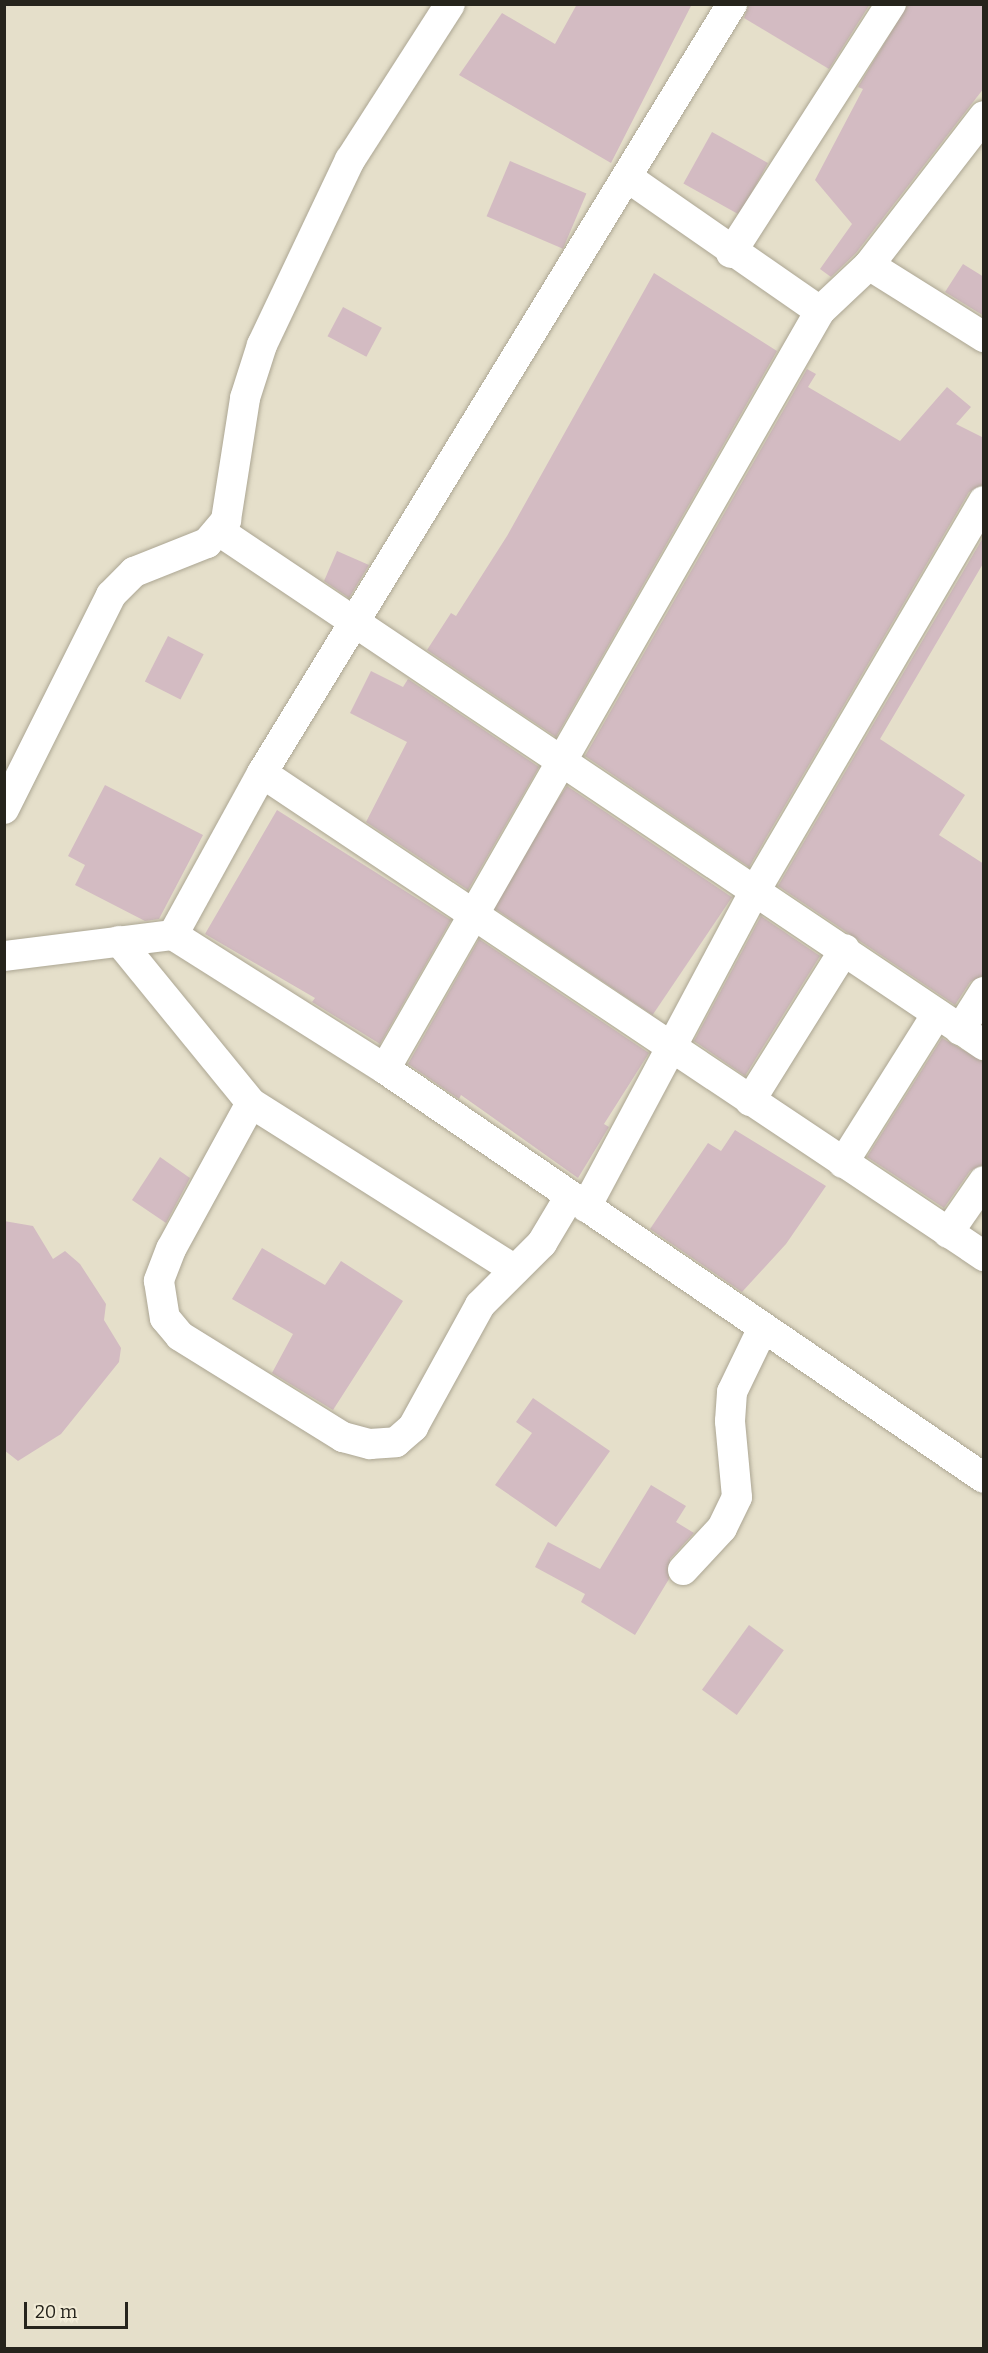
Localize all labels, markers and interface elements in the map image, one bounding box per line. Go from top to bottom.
scale bar [27,2290,130,2328]
text: 20 m [35,2301,77,2323]

